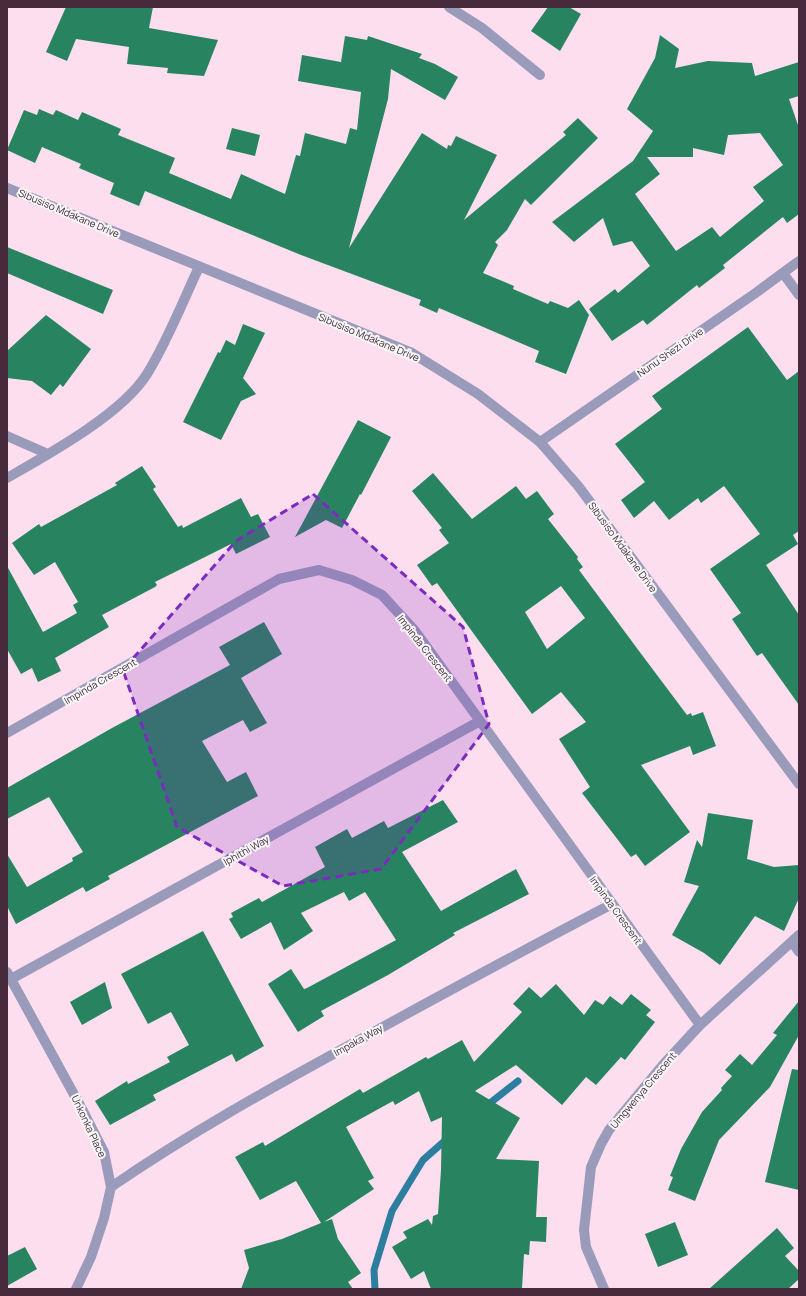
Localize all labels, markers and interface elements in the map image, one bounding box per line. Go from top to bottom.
street label: Sibusiso Mdakane Drive [16,185,122,241]
street label: Sibusiso Mdakane Drive [316,309,422,365]
street label: Nunu Shezi Drive [634,324,706,380]
street label: Sibusiso Mdakane Drive [585,499,661,595]
street label: Impinda Crescent [394,612,456,684]
street label: Impinda Crescent [61,655,139,707]
street label: Iphithi Way [221,831,272,868]
street label: Impinda Crescent [586,873,646,947]
street label: Impaka Way [331,1020,386,1059]
street label: Umgwenya Crescent [607,1049,679,1131]
street label: Unkonka Place [68,1093,110,1160]

